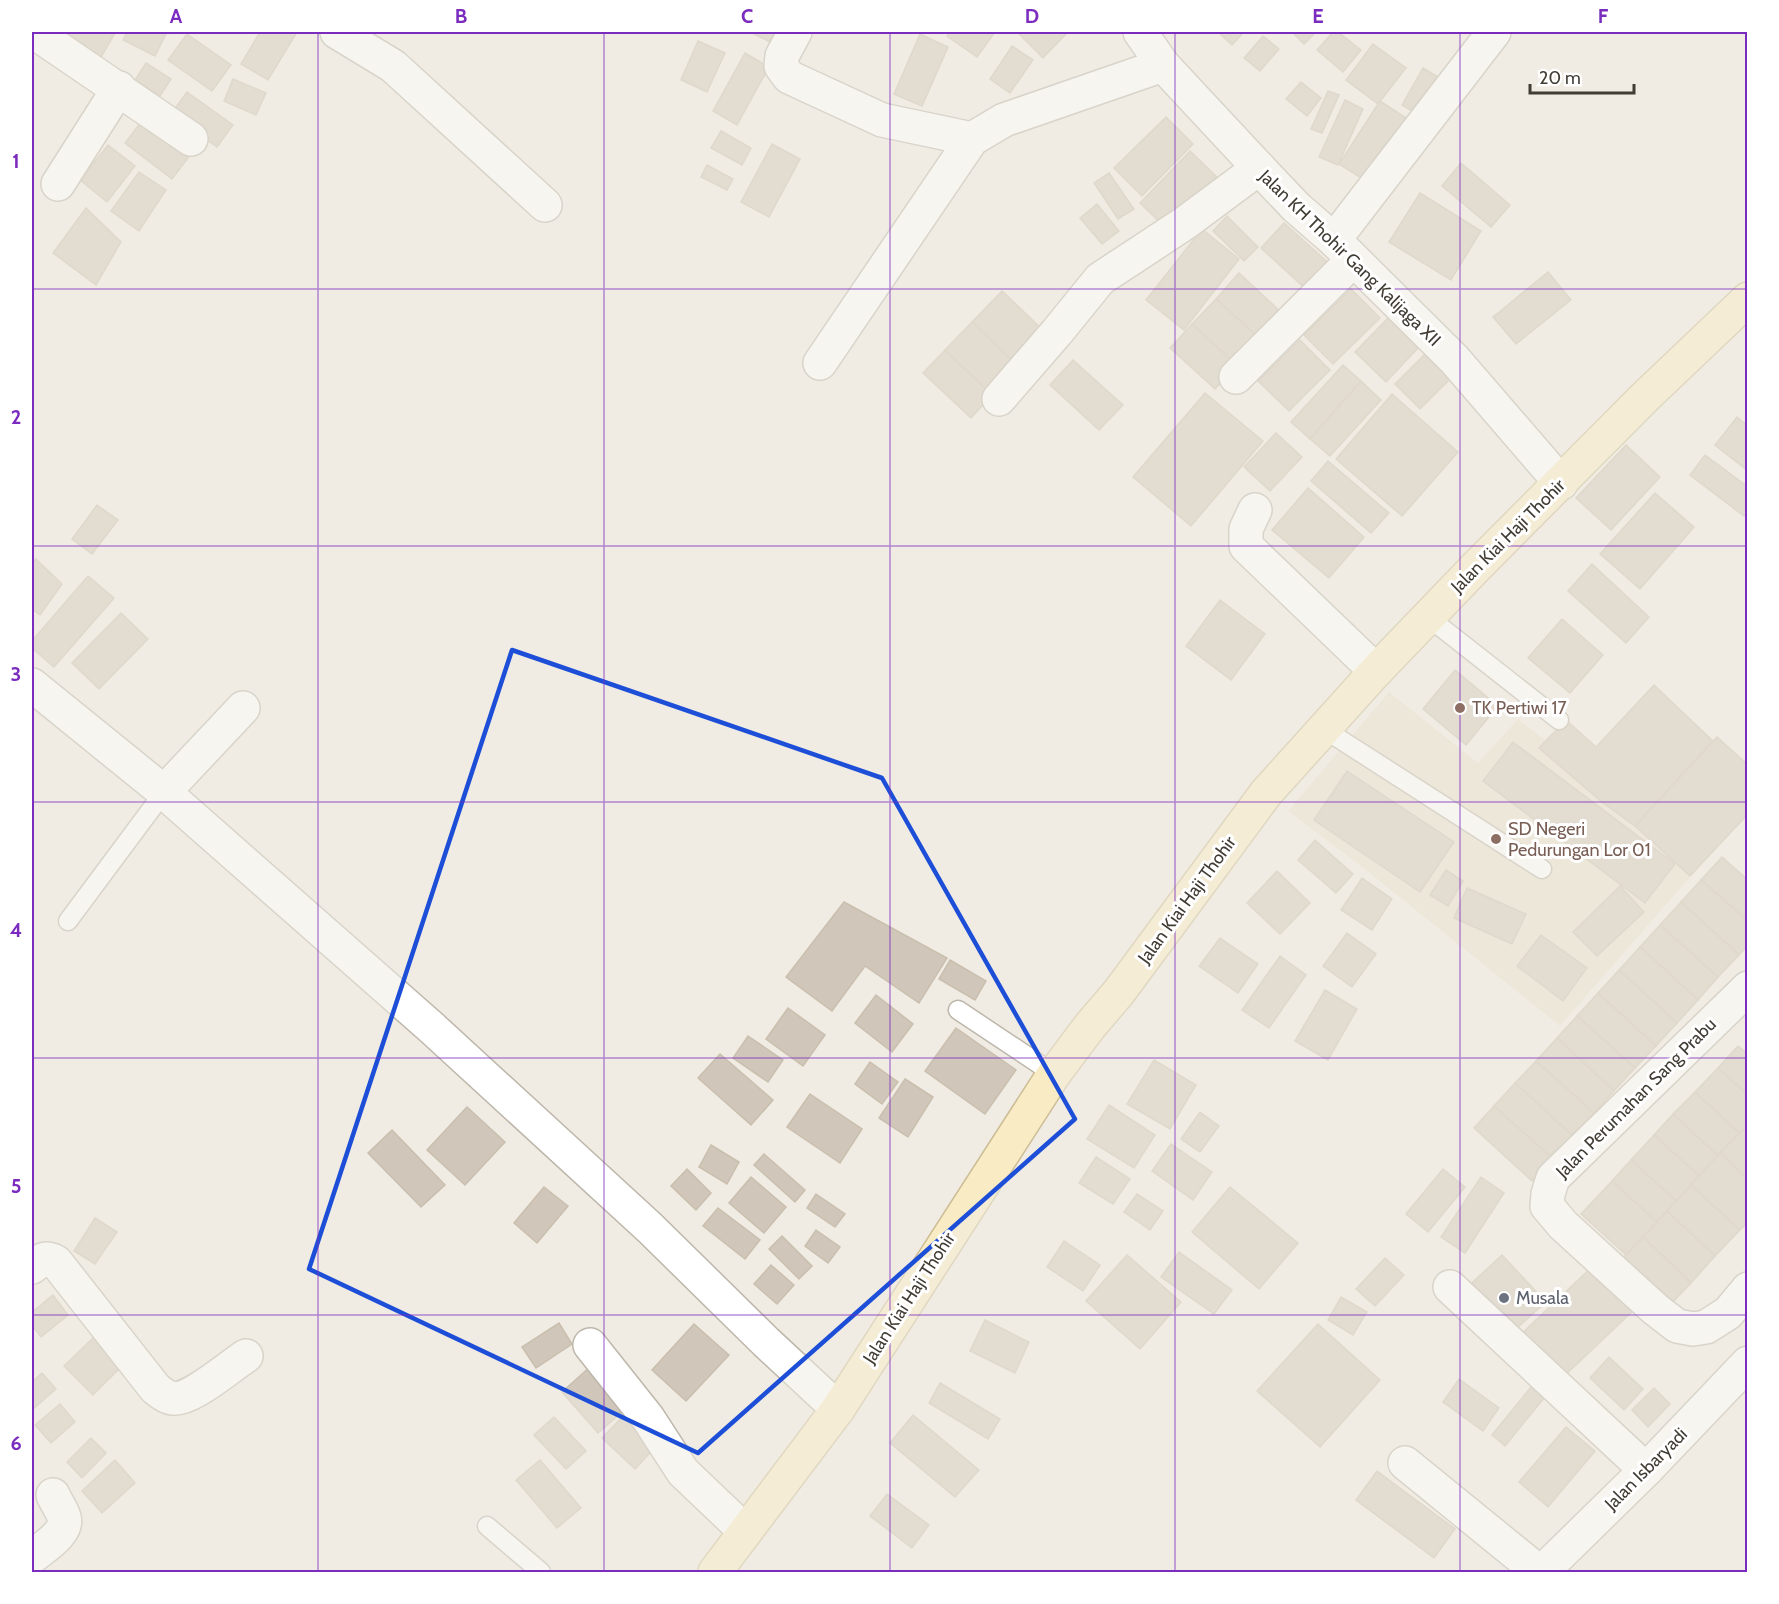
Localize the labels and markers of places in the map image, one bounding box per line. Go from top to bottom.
place label: TK Pertiwi 17 [1472,697,1567,719]
marker: TK Pertiwi 17 [1453,701,1467,715]
place label: SD Negeri Pedurungan Lor 01 [1508,818,1651,861]
marker: SD Negeri Pedurungan Lor 01 [1489,832,1503,846]
place label: Musala [1516,1287,1569,1309]
marker: Musala [1497,1291,1511,1305]

